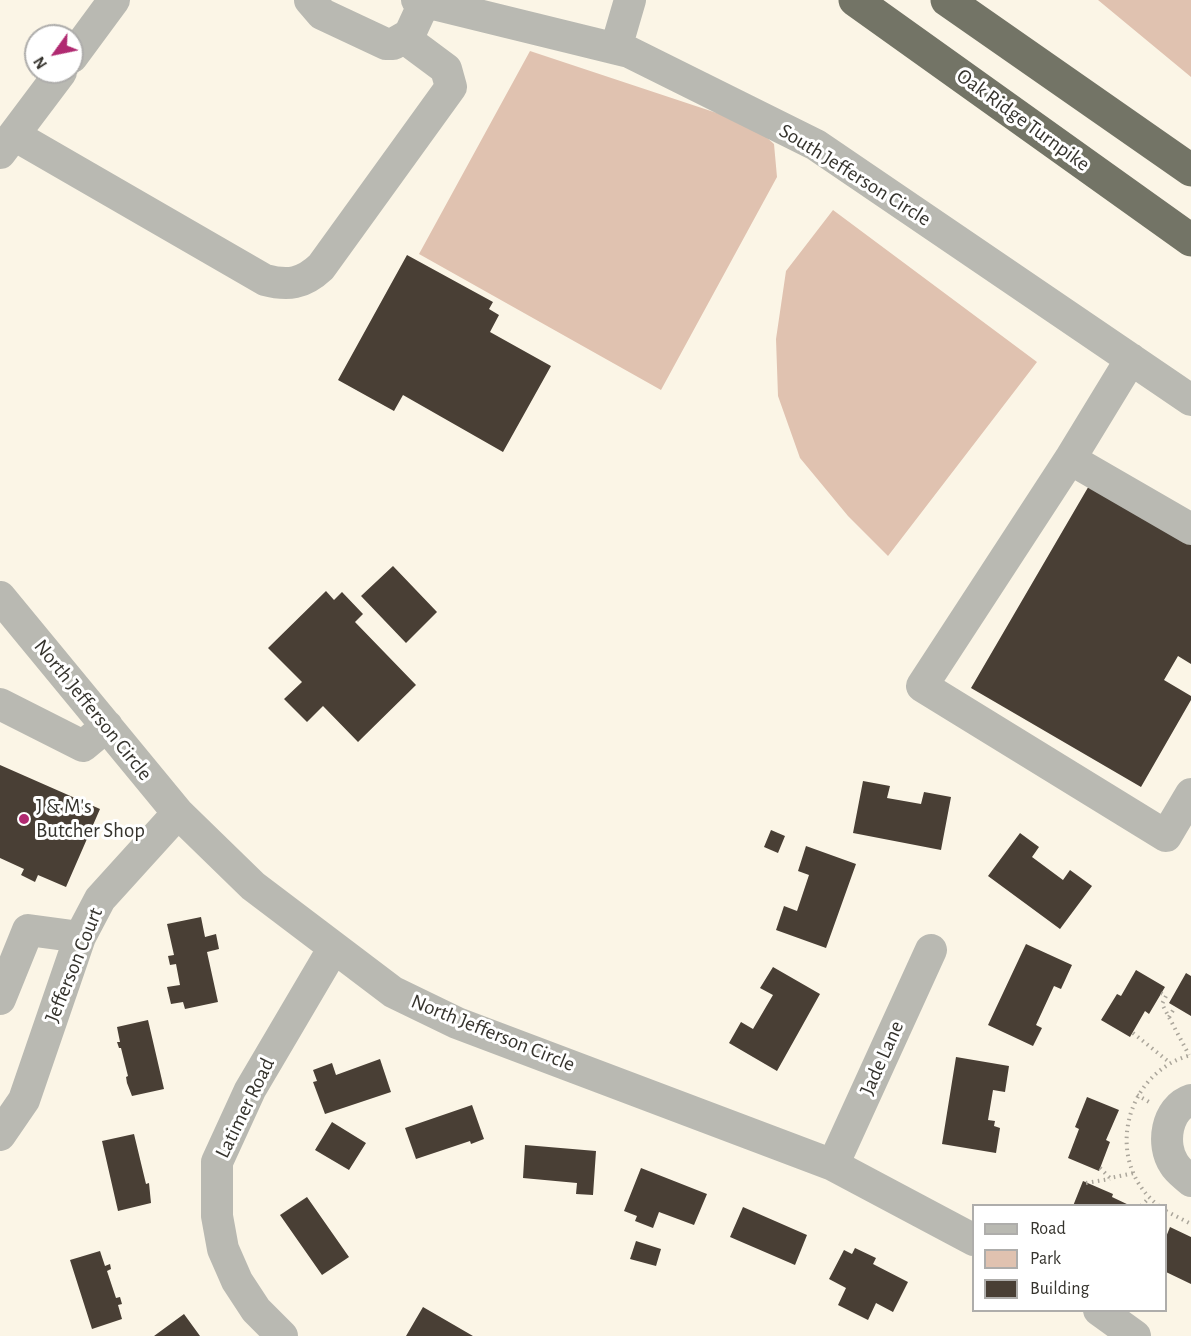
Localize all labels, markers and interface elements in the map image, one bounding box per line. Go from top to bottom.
north arrow [24,24,84,84]
text: N [31,54,50,72]
street label: Oak Ridge Turnpike [951,63,1095,177]
street label: South Jefferson Circle [775,118,935,232]
street label: North Jefferson Circle [28,634,158,786]
place label: J & M's Butcher Shop [36,794,145,844]
marker: J & M's Butcher Shop [17,812,31,826]
street label: Jefferson Court [40,904,108,1026]
street label: North Jefferson Circle [407,989,579,1077]
street label: Jade Lane [855,1017,909,1099]
street label: Latimer Road [210,1054,280,1162]
legend [972,1204,1167,1312]
text: Road [1030,1220,1066,1238]
text: Park [1030,1250,1061,1268]
text: Building [1030,1280,1089,1298]

